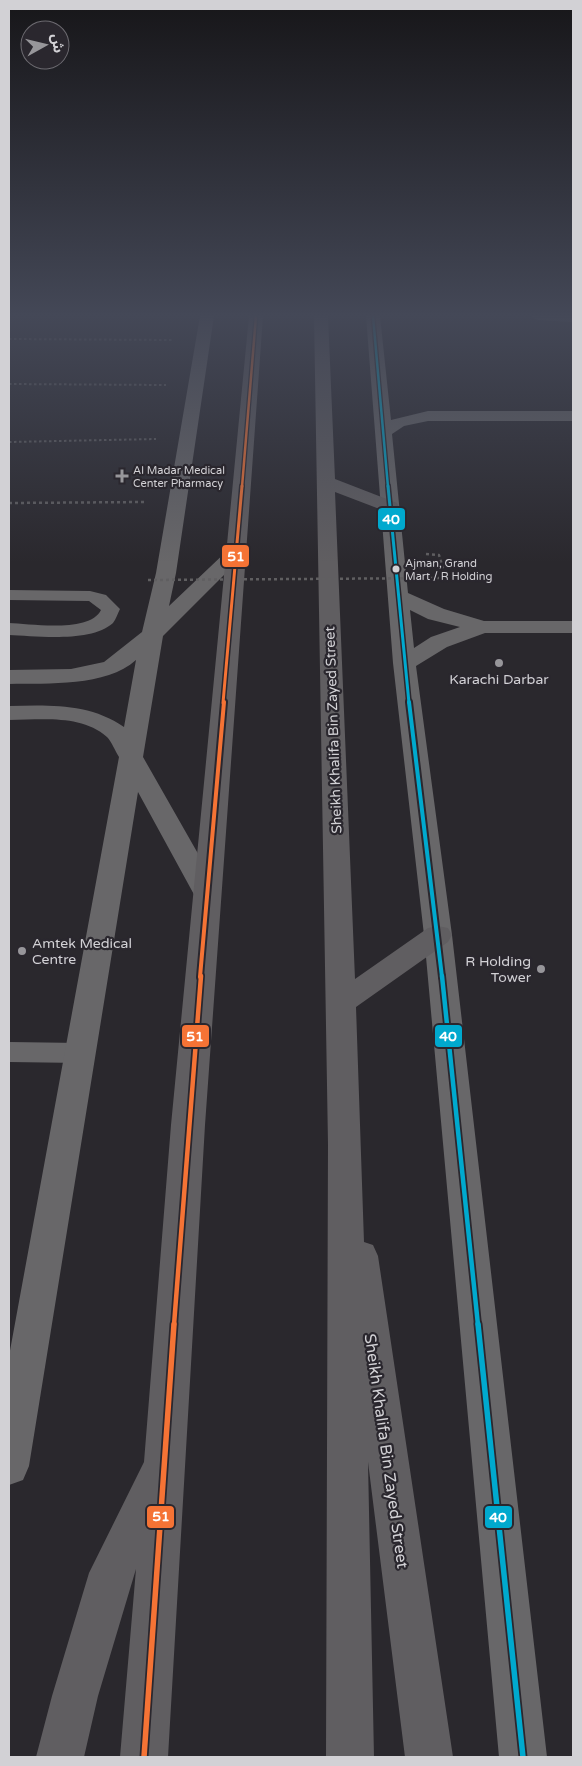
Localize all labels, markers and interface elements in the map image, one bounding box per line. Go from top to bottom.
north arrow [20,20,70,70]
text: ش [48,33,67,54]
place label: Al Madar Medical Center Pharmacy [133,464,225,490]
marker: Al Madar Medical Center Pharmacy [115,469,129,483]
line badge: 40 [377,507,406,531]
text: 40 [382,511,400,528]
line badge: 51 [221,544,250,568]
text: 51 [227,548,245,565]
place label: Ajman, Grand Mart / R Holding [405,557,492,583]
marker: Ajman, Grand Mart / R Holding [391,564,401,574]
street label: Sheikh Khalifa Bin Zayed Street [321,625,346,834]
marker: Karachi Darbar [493,657,505,669]
place label: Karachi Darbar [449,671,549,688]
place label: Amtek Medical Centre [32,935,132,968]
marker: Amtek Medical Centre [16,945,28,957]
place label: R Holding Tower [465,953,532,986]
marker: R Holding Tower [535,963,547,975]
line badge: 51 [181,1024,210,1048]
line badge: 40 [434,1024,463,1048]
text: 51 [186,1028,204,1045]
text: 40 [439,1028,457,1045]
street label: Sheikh Khalifa Bin Zayed Street [360,1332,412,1570]
line badge: 51 [146,1505,175,1529]
line badge: 40 [484,1505,513,1529]
text: 51 [152,1508,170,1525]
text: 40 [489,1509,507,1526]

